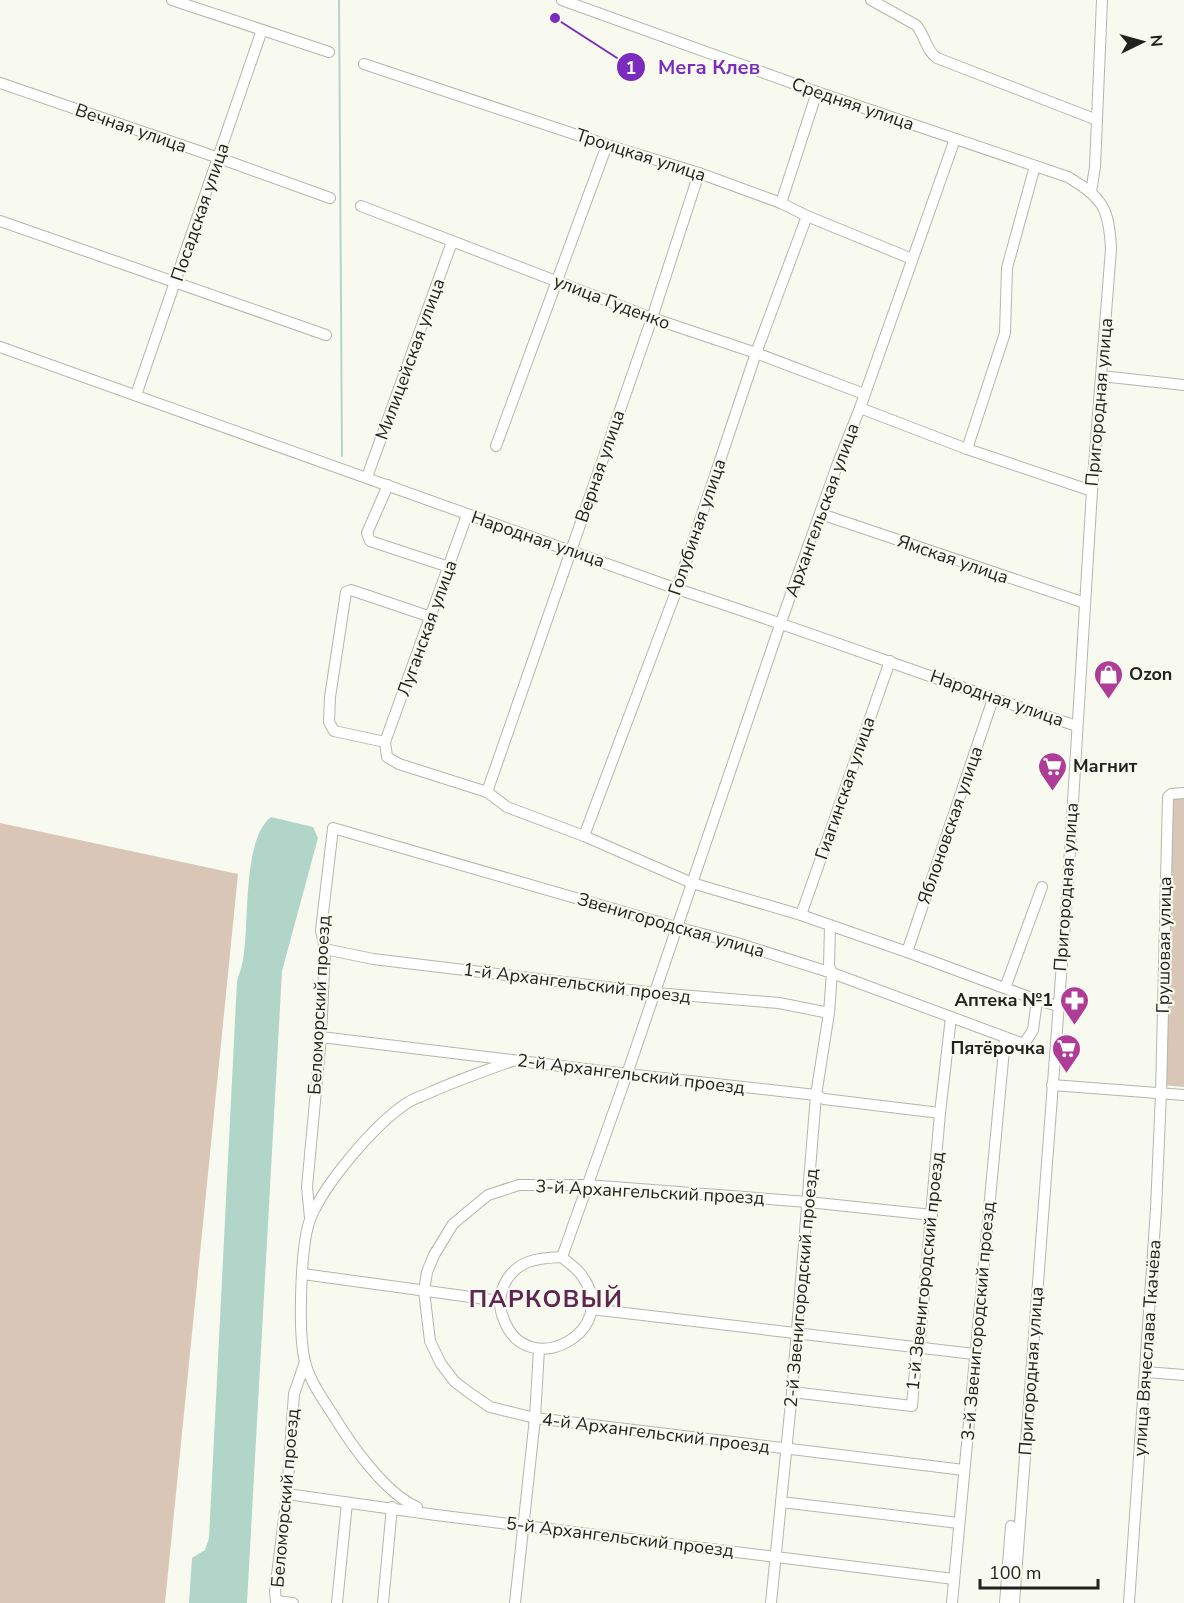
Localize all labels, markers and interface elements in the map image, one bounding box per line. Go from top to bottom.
north arrow [1112,12,1172,72]
text: N [1144,34,1167,48]
callout: Мега Клев [616,48,772,86]
text: Мега Клев [658,54,760,81]
text: 1 [626,56,636,80]
street label: Средняя улица [789,72,917,136]
street label: Вечная улица [72,98,190,158]
street label: Троицкая улица [573,123,709,187]
street label: Посадская улица [165,140,235,284]
street label: улица Гуденко [550,269,674,335]
street label: Милицейская улица [370,275,450,443]
street label: Пригородная улица [1080,317,1118,487]
street label: Верная улица [570,407,630,525]
street label: Архангельская улица [779,420,865,600]
street label: Голубиная улица [662,456,732,598]
street label: Народная улица [468,505,608,573]
street label: Ямская улица [894,529,1012,589]
street label: Луганская улица [391,557,463,699]
shop icon: Ozon [1092,658,1124,700]
place label: Ozon [1129,662,1172,686]
street label: Народная улица [927,664,1067,732]
street label: Гиагинская улица [809,713,881,863]
street label: Яблоновская улица [912,743,988,907]
supermarket icon: Магнит [1036,750,1068,792]
place label: Магнит [1073,754,1138,778]
street label: Пригородная улица [1048,802,1084,972]
street label: Грушовая улица [1151,876,1177,1014]
street label: Звенигородская улица [574,887,768,963]
street label: Беломорский проезд [302,914,336,1095]
street label: 1-й Архангельский проезд [462,957,693,1009]
pharmacy icon: Аптека №1 [1058,984,1090,1026]
place label: Аптека №1 [955,988,1053,1012]
supermarket icon: Пятёрочка [1050,1032,1082,1074]
place label: Пятёрочка [951,1036,1045,1060]
street label: 2-й Архангельский проезд [516,1048,747,1100]
street label: 1-й Звенигородский проезд [901,1150,950,1392]
street label: 2-й Звенигородский проезд [779,1167,823,1409]
street label: 3-й Архангельский проезд [535,1174,765,1210]
street label: 3-й Звенигородский проезд [956,1200,1000,1442]
street label: улица Вячеслава Ткачёва [1127,1239,1167,1457]
district label: ПАРКОВЫЙ [469,1283,623,1315]
street label: Пригородная улица [1013,1286,1049,1456]
street label: Беломорский проезд [265,1407,305,1588]
street label: 4-й Архангельский проезд [541,1407,772,1459]
street label: 5-й Архангельский проезд [505,1511,736,1563]
scale bar [980,1552,1098,1590]
text: 100 m [989,1561,1041,1585]

